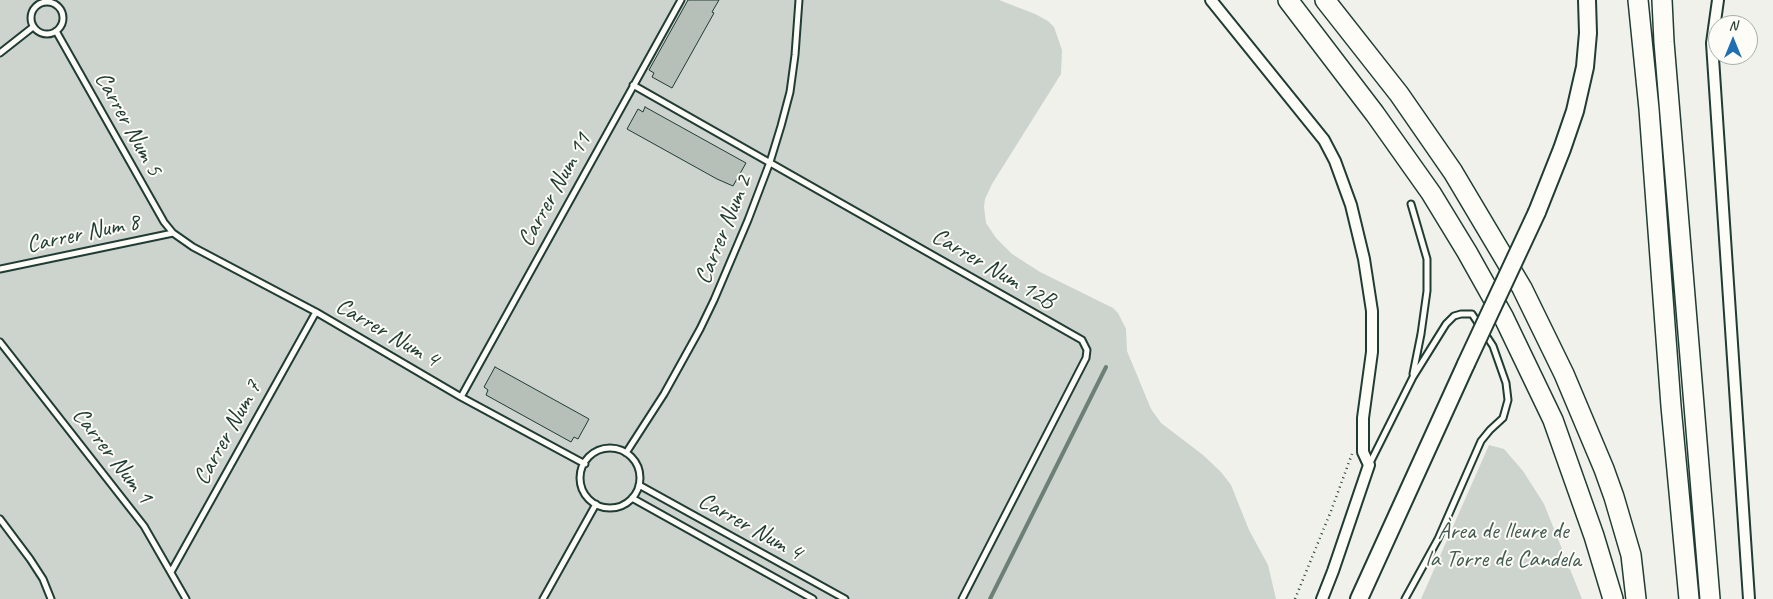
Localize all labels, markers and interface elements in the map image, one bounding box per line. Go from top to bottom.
north arrow [1708,15,1758,65]
text: N [1729,17,1737,34]
street label: Carrer Num 5 [88,67,168,181]
street label: Carrer Num 11 [512,128,598,252]
street label: Carrer Num 2 [689,171,759,289]
street label: Carrer Num 8 [24,208,142,260]
street label: Carrer Num 12B [926,222,1060,316]
street label: Carrer Num 4 [330,292,444,374]
street label: Carrer Num 7 [188,376,268,490]
street label: Carrer Num 1 [65,402,159,510]
street label: Carrer Num 4 [693,487,807,567]
park label: Àrea de lleure de la Torre de Candela [1425,518,1581,574]

